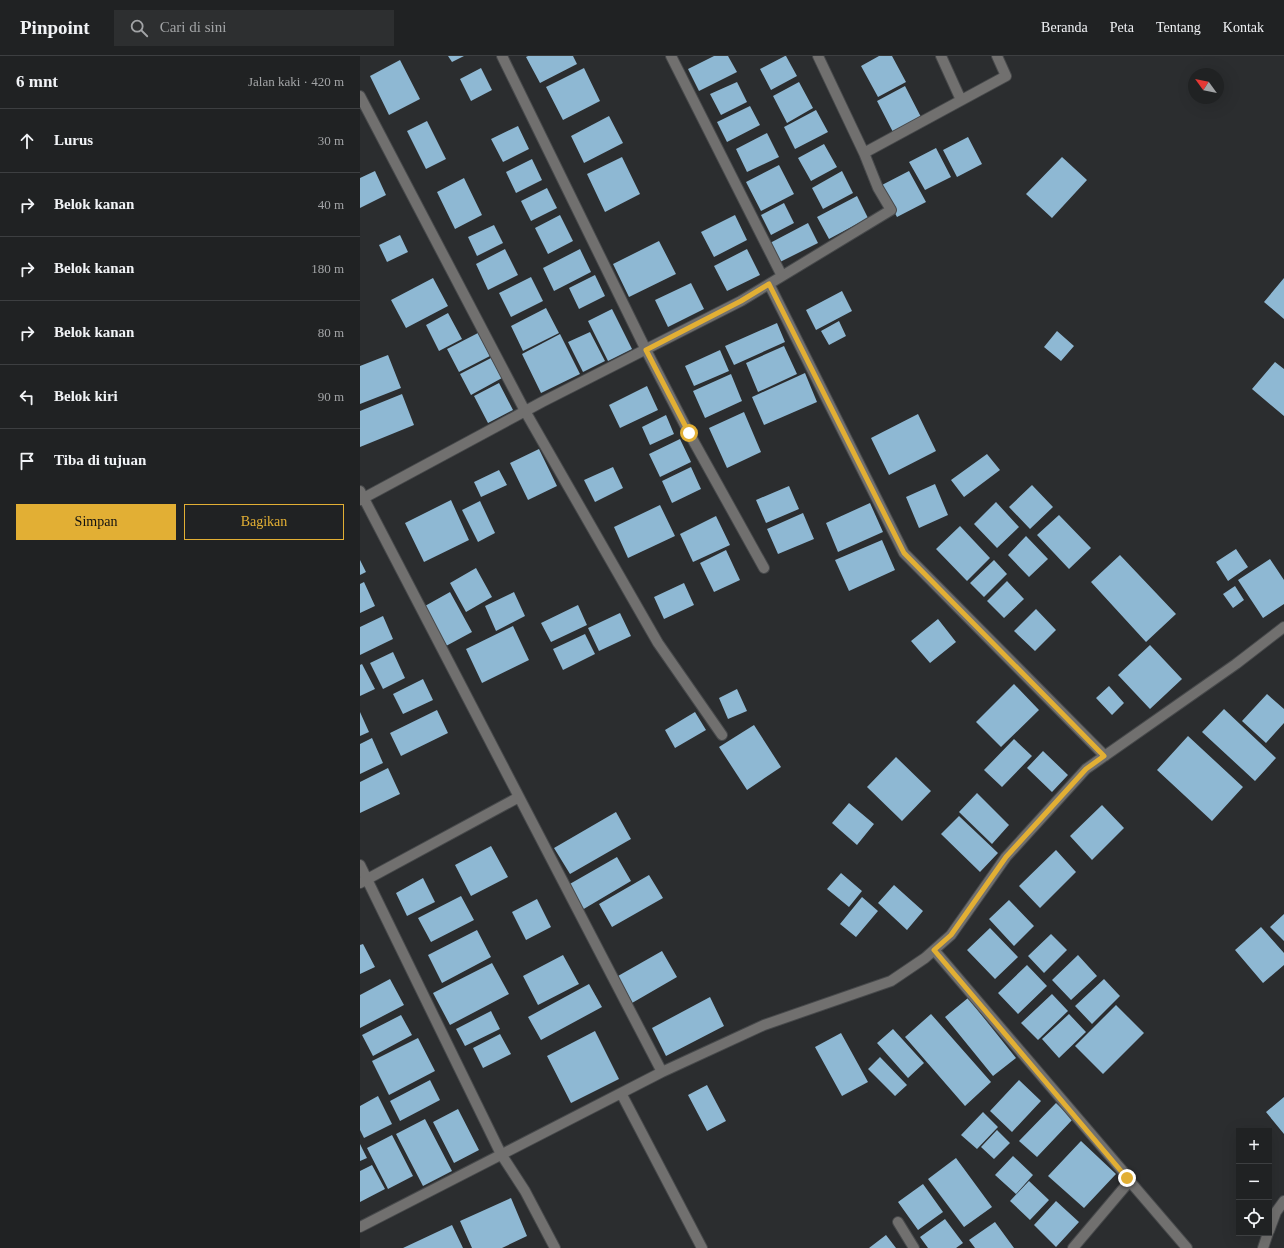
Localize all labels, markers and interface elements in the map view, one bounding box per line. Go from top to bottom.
search box [114,10,394,46]
text: Pinpoint [20,17,90,38]
icon: search [128,17,150,39]
text: Cari di sini [160,19,226,35]
text: Beranda [1041,20,1088,35]
text: Peta [1110,20,1134,35]
text: Tentang [1156,20,1201,35]
text: Kontak [1223,20,1264,35]
north arrow [1188,68,1224,104]
text: 6 mnt [16,72,58,91]
text: Jalan kaki · 420 m [248,74,344,89]
icon: ahead [16,130,38,152]
text: Lurus [54,132,93,148]
text: 30 m [318,133,344,148]
icon: right [16,194,38,216]
text: Belok kanan [54,196,134,212]
text: 40 m [318,197,344,212]
icon: right [16,258,38,280]
text: Belok kanan [54,260,134,276]
text: 180 m [311,261,344,276]
icon: right [16,322,38,344]
text: Belok kanan [54,324,134,340]
text: 80 m [318,325,344,340]
icon: left [16,386,38,408]
text: Belok kiri [54,388,118,404]
text: 90 m [318,389,344,404]
route start [680,424,698,442]
icon: arrive [16,450,38,472]
text: Tiba di tujuan [54,452,146,468]
button: Simpan [16,504,176,540]
button: Bagikan [184,504,344,540]
map controls [1236,1128,1272,1236]
button: + [1236,1128,1272,1164]
button: − [1236,1164,1272,1200]
route end [1118,1169,1136,1187]
button: locate [1236,1200,1272,1236]

